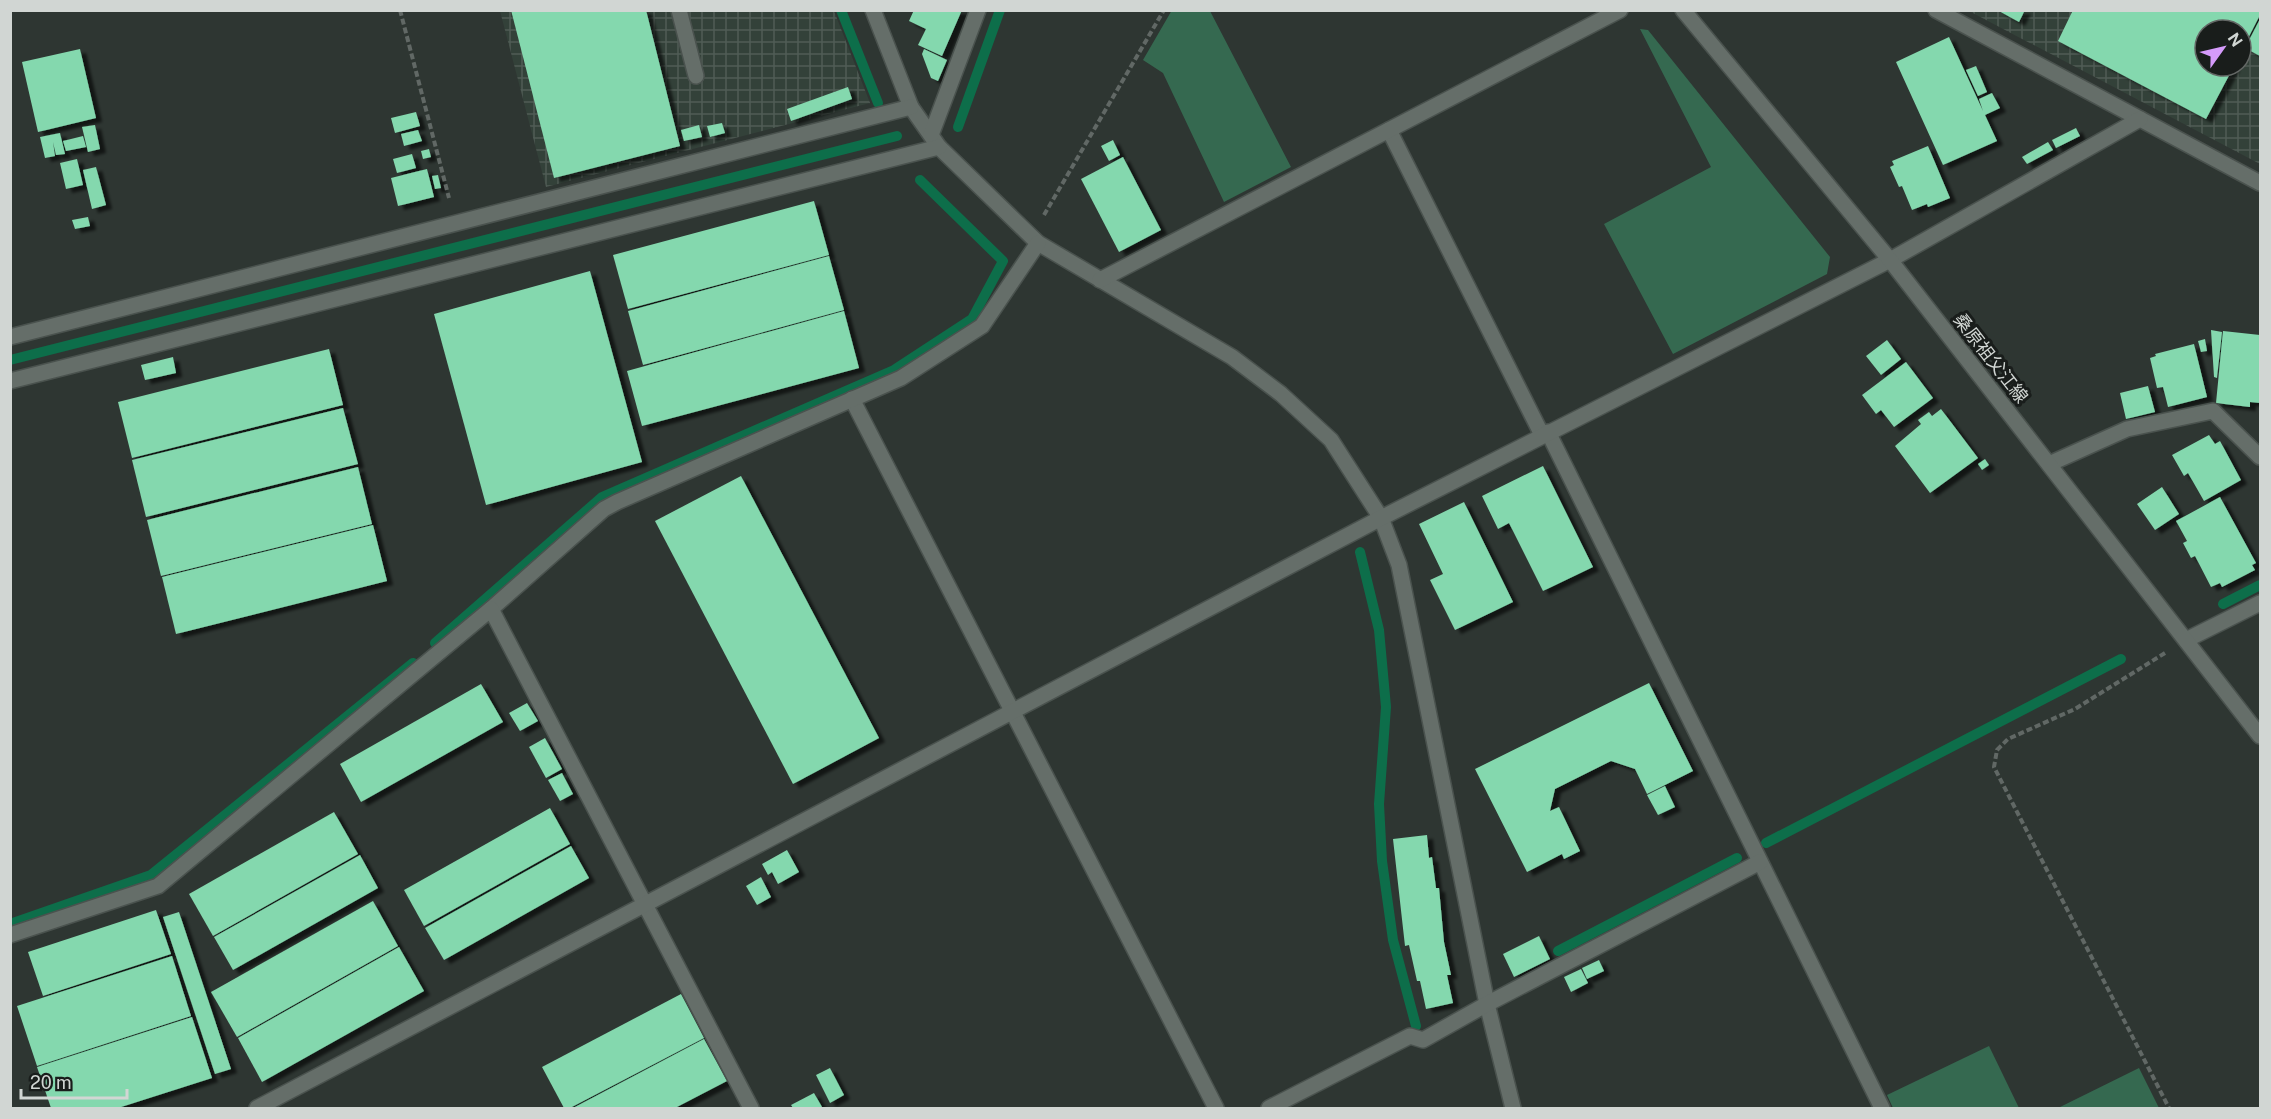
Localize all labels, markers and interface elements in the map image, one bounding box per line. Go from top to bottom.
north arrow [2193,18,2253,78]
text: N [2224,29,2246,50]
street label: 桑原祖父江線 [1949,309,2033,407]
scale bar [21,1062,128,1100]
text: 20 m [30,1072,72,1093]

